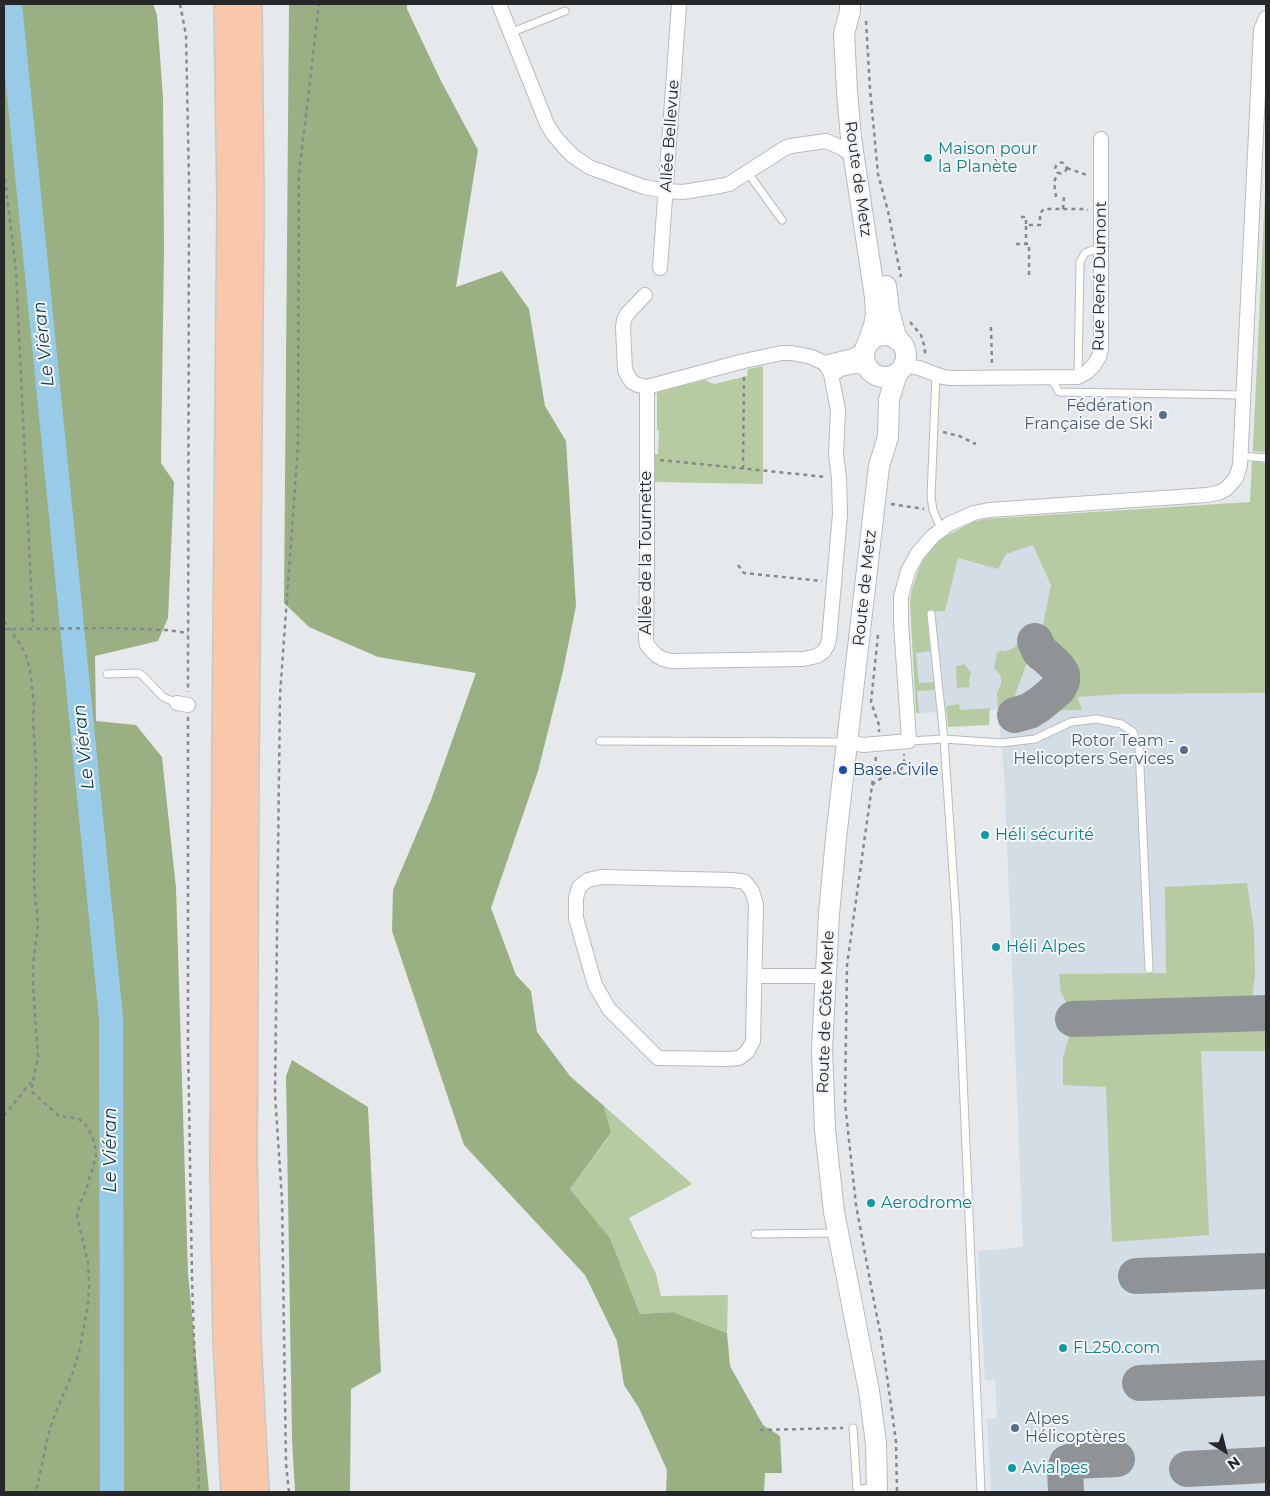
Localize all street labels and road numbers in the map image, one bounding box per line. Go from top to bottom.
street label: Allée Bellevue [656,79,684,193]
street label: Route de Metz [840,120,876,238]
street label: Rue René Dumont [1089,201,1111,351]
street label: Allée de la Tournette [636,471,656,635]
street label: Route de Metz [849,529,881,647]
street label: Route de Côte Merle [814,930,838,1094]

